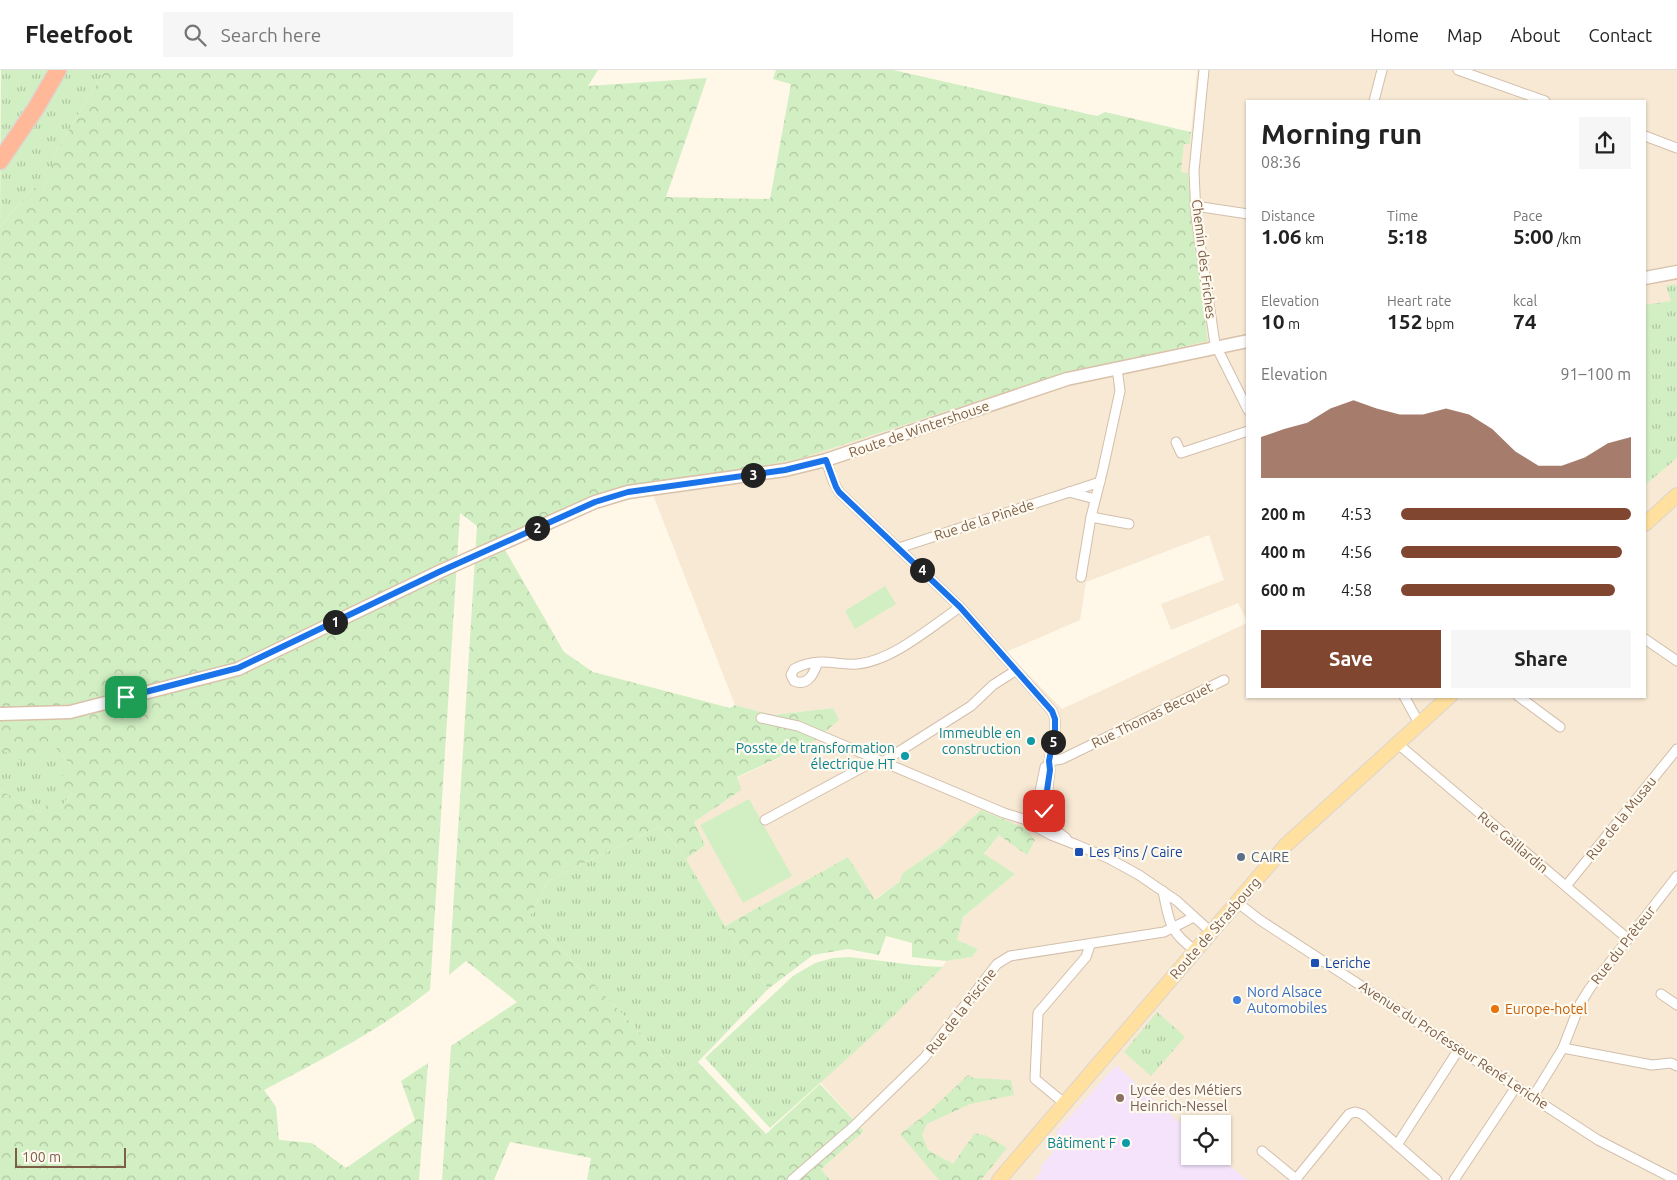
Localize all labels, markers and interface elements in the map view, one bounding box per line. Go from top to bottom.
search box [163,12,513,57]
text: Fleetfoot [25,21,133,48]
icon: search [181,21,209,49]
text: Search here [221,24,321,46]
text: Home [1370,25,1419,45]
text: Map [1447,25,1482,45]
text: About [1510,25,1560,45]
text: Contact [1588,25,1652,45]
button: share [1579,117,1631,169]
text: Morning run [1261,118,1422,149]
text: 08:36 [1261,153,1301,171]
street label: Chemin des Friches [1189,198,1219,320]
text: Distance [1261,208,1315,224]
text: Time [1387,208,1418,224]
text: Pace [1513,208,1543,224]
text: 1.06 [1261,224,1302,248]
text: 5:18 [1387,224,1428,248]
text: 5:00 [1513,224,1554,248]
text: km [1302,231,1324,247]
text: /km [1554,231,1581,247]
text: Elevation [1261,293,1319,309]
text: Heart rate [1387,293,1451,309]
text: kcal [1513,293,1537,309]
text: 10 [1261,309,1285,333]
text: 152 [1387,309,1423,333]
text: 74 [1513,309,1537,333]
text: m [1285,316,1300,332]
text: bpm [1423,316,1454,332]
text: Elevation [1261,365,1328,383]
text: 91–100 m [1560,365,1631,383]
street label: Route de Wintershouse [847,397,991,461]
pin: 3 [740,462,766,488]
text: 3 [750,467,757,483]
street label: Rue de la Pinède [932,496,1036,544]
text: 200 m [1261,505,1306,523]
text: 4:53 [1341,505,1372,523]
pin: 2 [524,516,550,540]
text: 2 [534,520,541,536]
text: 400 m [1261,543,1306,561]
text: 4:56 [1341,543,1372,561]
pin: 4 [910,558,934,582]
text: 4 [919,562,926,578]
text: 600 m [1261,581,1306,599]
text: 4:58 [1341,581,1372,599]
pin: 1 [322,610,348,634]
text: 1 [332,614,339,630]
button: Save [1261,630,1441,688]
button: Share [1451,630,1631,688]
pin [105,676,147,718]
street label: Rue Thomas Becquet [1089,679,1216,751]
icon: arrive [112,683,140,711]
place label: Immeuble en construction [939,725,1021,757]
pin: 5 [1040,730,1066,754]
text: 5 [1050,734,1057,750]
marker: Immeuble en construction [1025,735,1037,747]
place label: Posste de transformation électrique HT [736,740,895,772]
marker: Posste de transformation électrique HT [899,750,911,762]
street label: Rue de la Musau [1583,773,1659,863]
pin [1023,790,1065,832]
icon: check [1030,797,1058,825]
street label: Rue Gaillardin [1475,808,1551,876]
place label: Les Pins / Caire [1089,844,1183,860]
marker: Les Pins / Caire [1073,846,1085,858]
place label: CAIRE [1251,849,1289,865]
marker: CAIRE [1235,851,1247,863]
street label: Route de Strasbourg [1166,874,1264,982]
street label: Rue du Prêteur [1587,902,1659,987]
place label: Leriche [1325,955,1371,971]
marker: Leriche [1309,957,1321,969]
street label: Rue de la Piscine [923,965,999,1057]
street label: Avenue du Professeur René Leriche [1356,978,1552,1112]
place label: Nord Alsace Automobiles [1247,984,1327,1016]
marker: Nord Alsace Automobiles [1231,994,1243,1006]
place label: Europe-hotel [1505,1001,1588,1017]
marker: Europe-hotel [1489,1003,1501,1015]
place label: Lycée des Métiers Heinrich-Nessel [1130,1082,1242,1114]
marker: Lycée des Métiers Heinrich-Nessel [1114,1092,1126,1104]
map controls [1181,1115,1231,1165]
button: locate [1181,1115,1231,1165]
place label: Bâtiment F [1047,1135,1116,1151]
marker: Bâtiment F [1120,1137,1132,1149]
scale bar [15,1145,126,1168]
text: 100 m [22,1149,61,1165]

